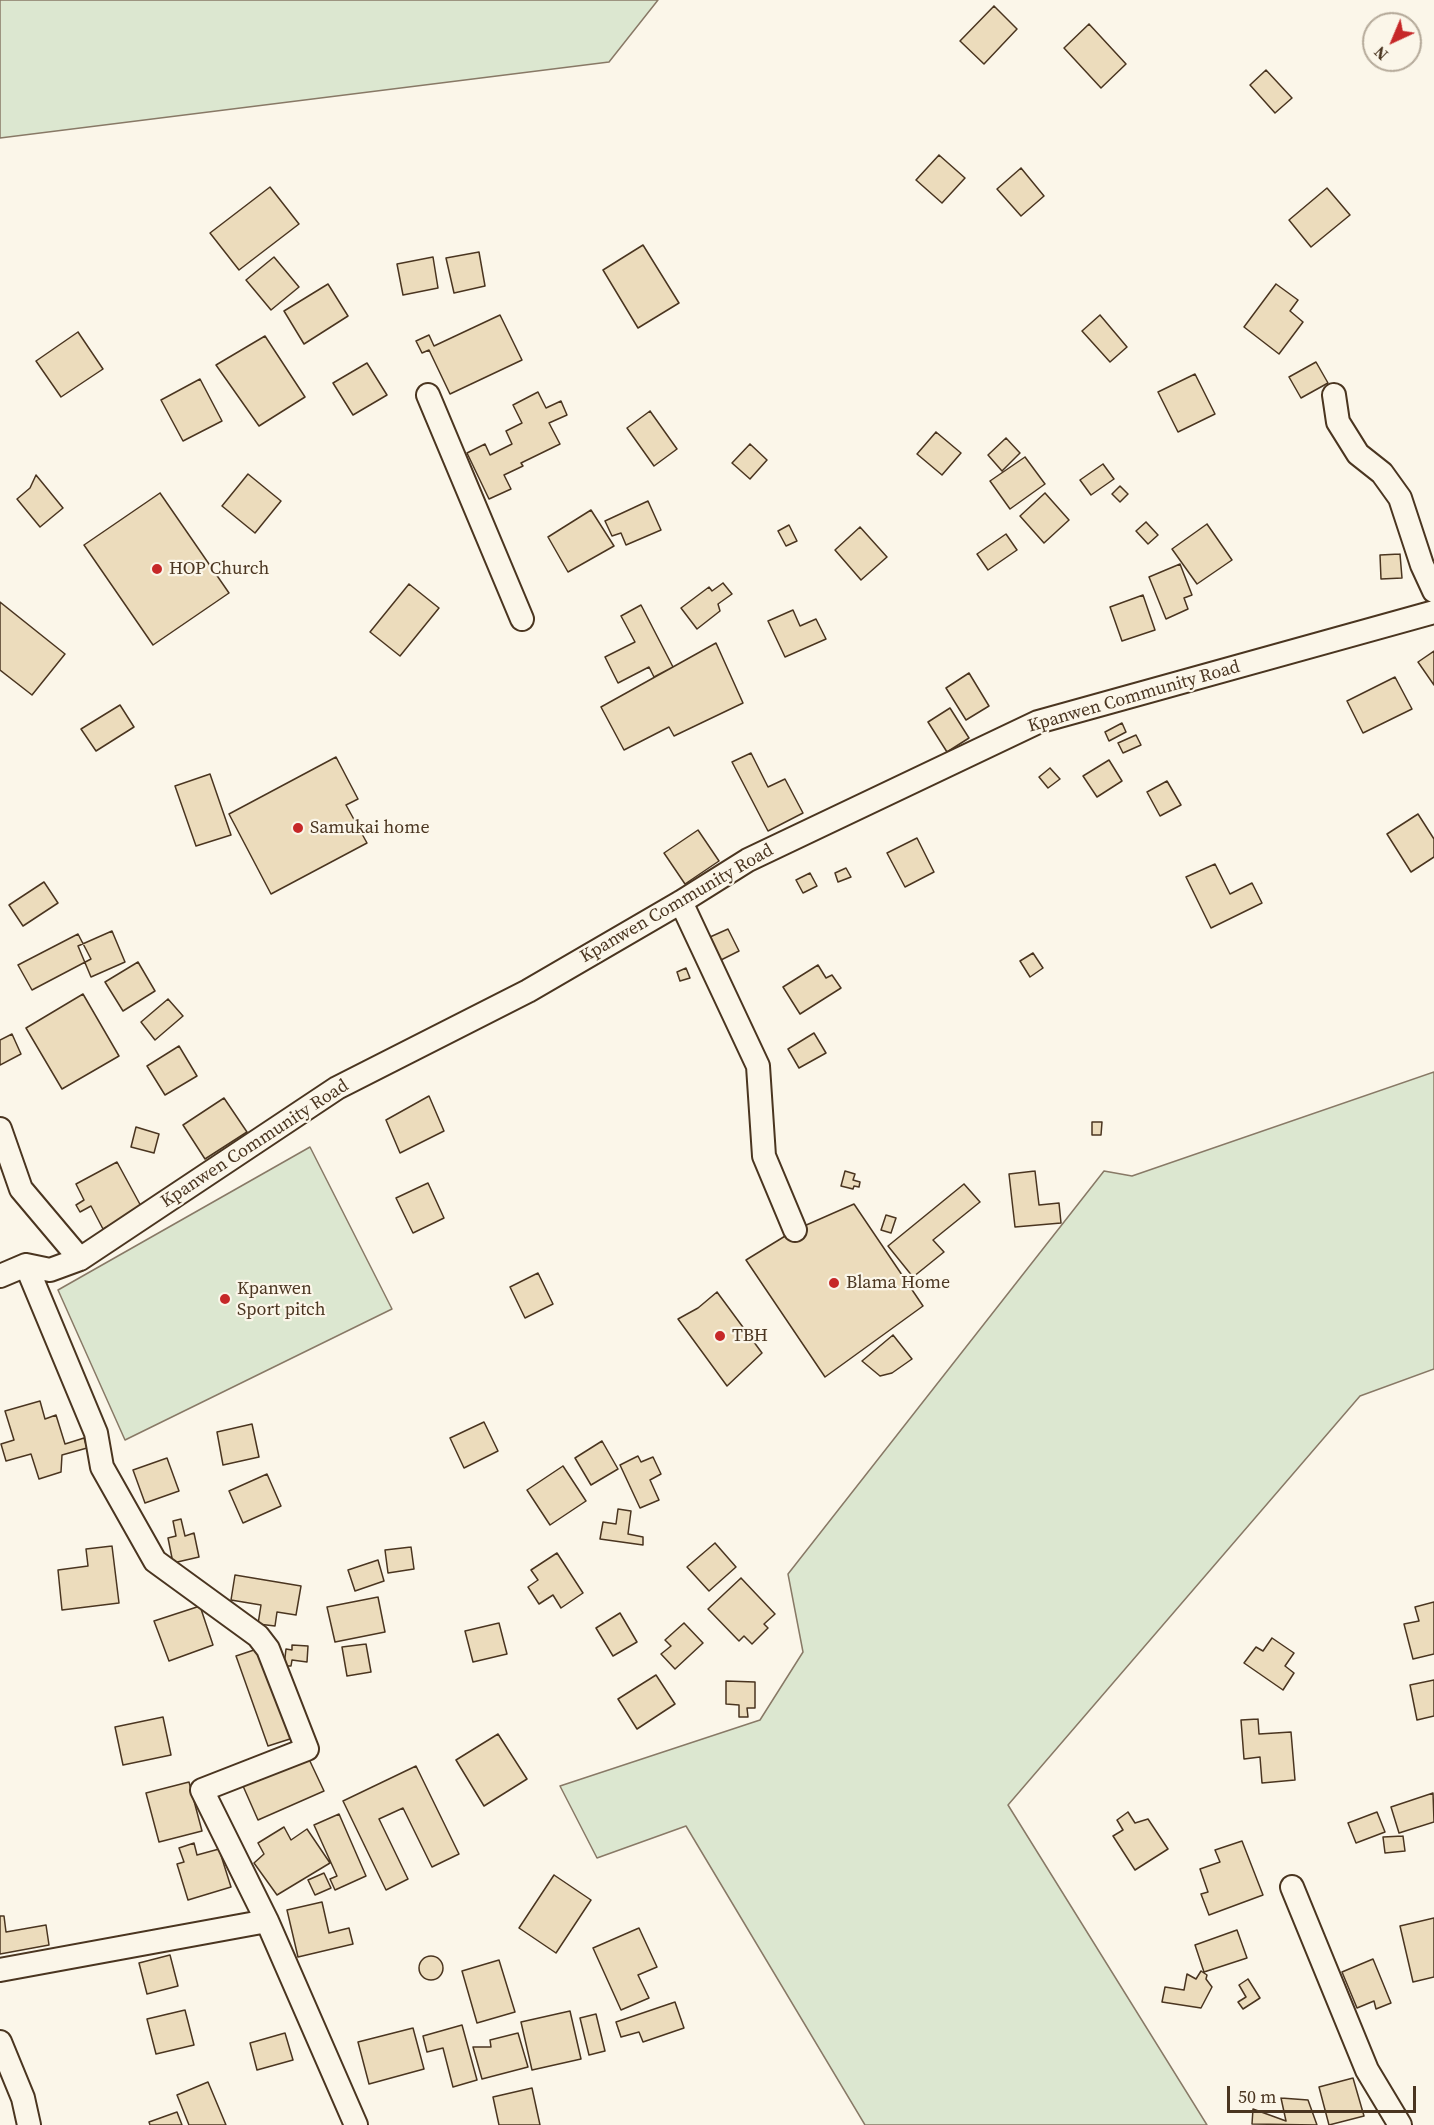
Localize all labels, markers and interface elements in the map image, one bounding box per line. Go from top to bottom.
north arrow [1362,12,1422,72]
text: N [1369,42,1393,65]
place label: HOP Church [169,558,269,580]
marker: HOP Church [150,562,164,576]
street label: Kpanwen Community Road [1026,656,1242,738]
place label: Samukai home [310,817,430,839]
marker: Samukai home [291,821,305,835]
street label: Kpanwen Community Road [577,840,777,968]
street label: Kpanwen Community Road [157,1075,353,1213]
place label: Blama Home [846,1272,950,1294]
marker: Blama Home [827,1276,841,1290]
place label: Kpanwen Sport pitch [237,1278,326,1320]
marker: Kpanwen Sport pitch [218,1292,232,1306]
place label: TBH [732,1325,768,1347]
marker: TBH [713,1329,727,1343]
scale bar [1230,2074,1419,2112]
text: 50 m [1238,2084,1276,2109]

